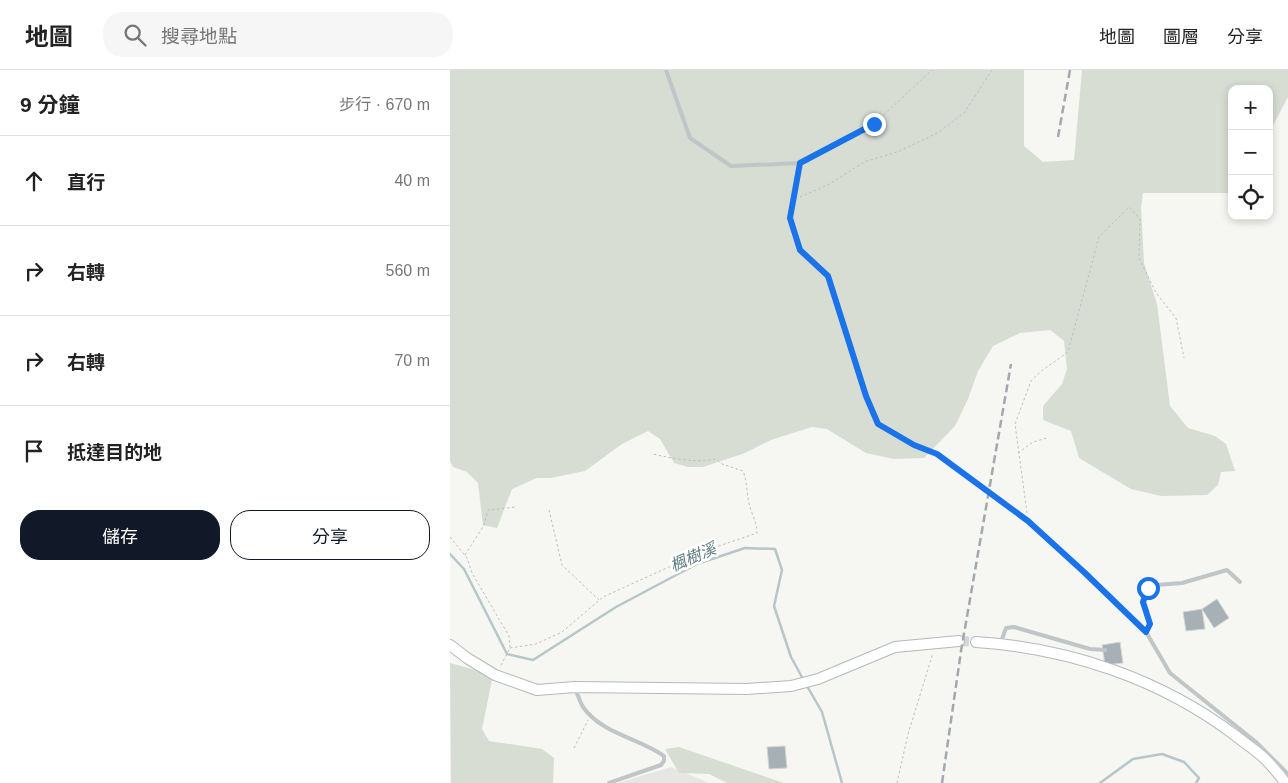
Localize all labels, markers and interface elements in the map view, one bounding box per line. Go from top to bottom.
search box [103,12,453,57]
icon: search [121,21,149,49]
text: 地圖 [25,23,73,50]
text: 搜尋地點 [161,26,237,47]
text: 地圖 [1099,27,1135,47]
text: 圖層 [1163,27,1199,47]
text: 分享 [1227,27,1263,47]
map controls [1228,85,1273,220]
button: + [1228,85,1273,130]
text: 9 分鐘 [20,93,80,116]
text: 步行 · 670 m [339,96,430,113]
route end [863,113,886,136]
button: − [1228,130,1273,175]
icon: ahead [20,167,48,195]
text: 直行 [67,172,105,193]
text: 40 m [394,172,430,189]
button: locate [1228,175,1273,220]
icon: right [20,257,48,285]
text: 右轉 [67,262,105,283]
text: 560 m [386,262,430,279]
icon: right [20,347,48,375]
text: 右轉 [67,352,105,373]
text: 70 m [394,352,430,369]
icon: arrive [20,437,48,465]
text: 抵達目的地 [67,442,162,463]
button: 儲存 [20,510,220,560]
button: 分享 [230,510,430,560]
water label: 楓樹溪 [668,539,720,574]
route start [1137,577,1160,600]

